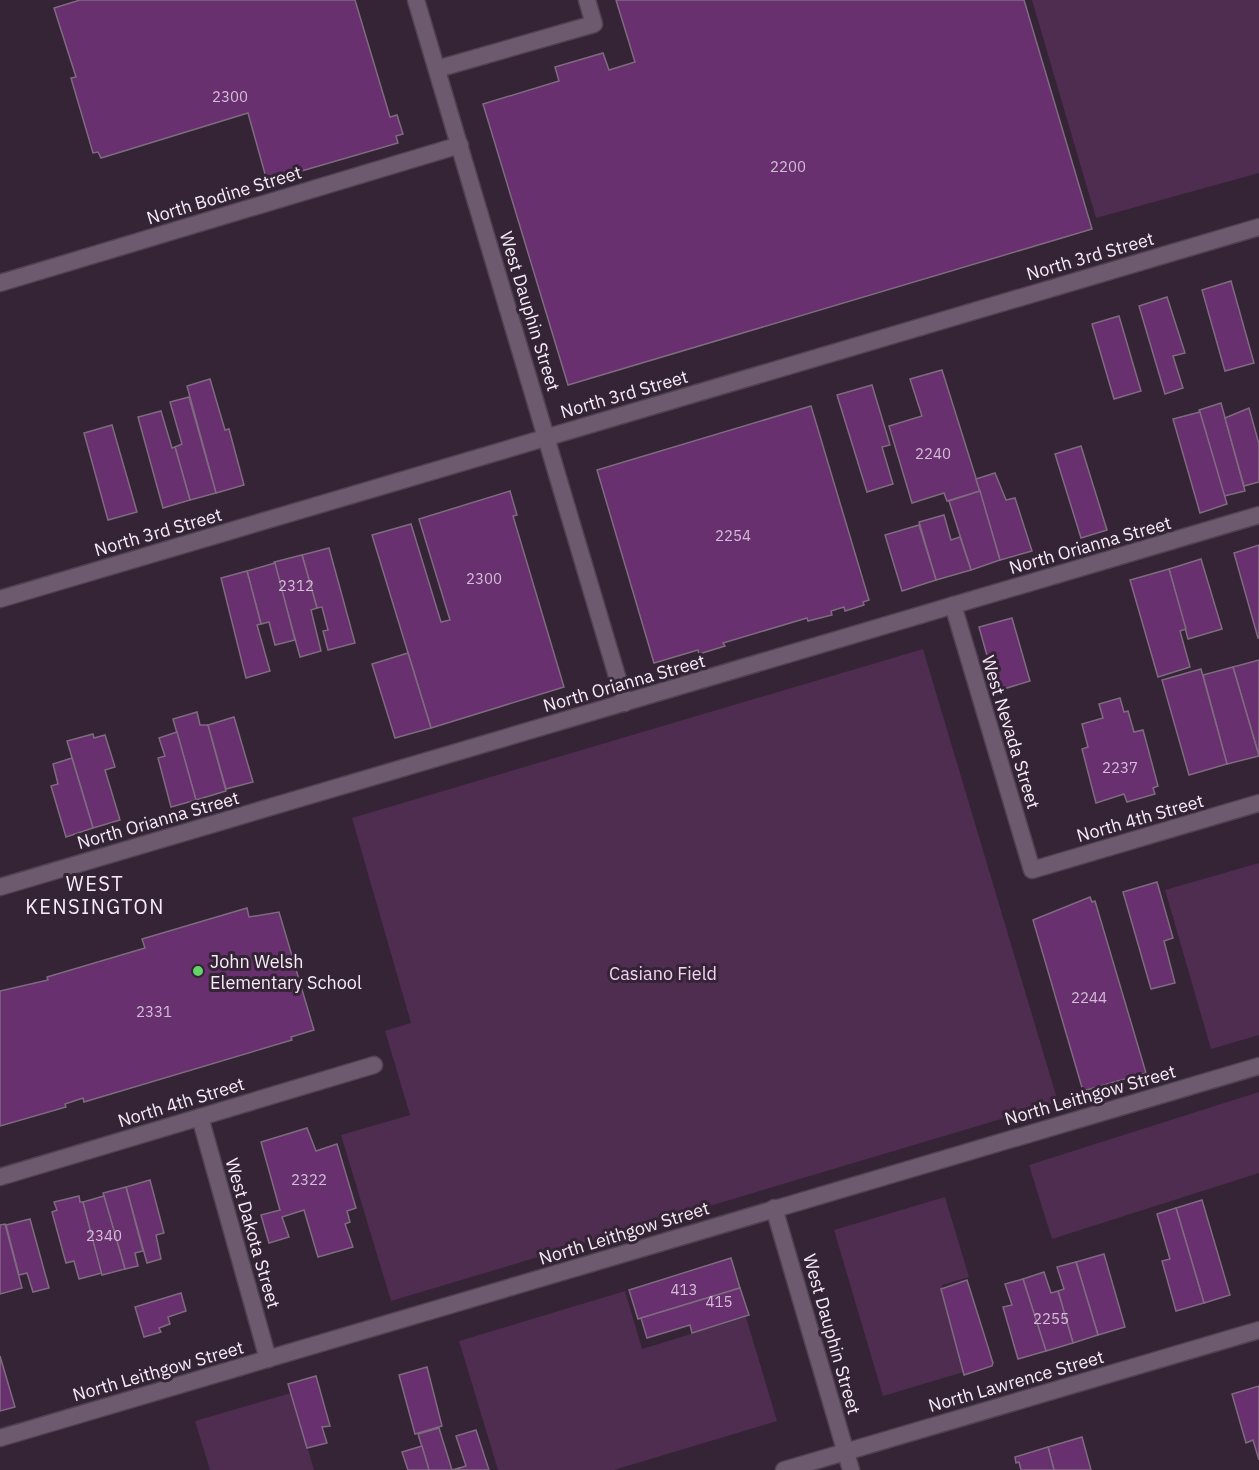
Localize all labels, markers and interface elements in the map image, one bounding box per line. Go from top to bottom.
house number: 2300 [212,87,248,106]
house number: 2200 [770,157,806,176]
street label: North Bodine Street [144,160,304,230]
street label: North 3rd Street [1024,227,1156,285]
street label: West Dauphin Street [495,228,565,394]
street label: North 3rd Street [558,365,690,423]
house number: 2240 [915,444,951,463]
street label: North 3rd Street [92,503,224,561]
street label: North Orianna Street [1006,511,1174,579]
house number: 2254 [715,526,751,545]
house number: 2300 [466,569,502,588]
house number: 2312 [278,576,314,595]
street label: North Orianna Street [540,649,708,717]
street label: West Nevada Street [977,652,1045,812]
house number: 2237 [1102,758,1138,777]
street label: North Orianna Street [74,786,242,854]
street label: North 4th Street [1074,789,1206,847]
district label: WEST KENSINGTON [25,870,165,920]
place label: John Welsh Elementary School [210,950,362,994]
park label: Casiano Field [609,962,717,985]
marker: John Welsh Elementary School [191,964,205,978]
house number: 2244 [1071,988,1107,1007]
house number: 2331 [136,1002,172,1021]
street label: North Leithgow Street [1002,1060,1178,1130]
street label: North 4th Street [115,1072,247,1132]
street label: West Dakota Street [221,1155,285,1311]
house number: 2322 [291,1170,327,1189]
street label: North Leithgow Street [536,1196,712,1270]
house number: 2340 [86,1226,122,1245]
street label: West Dauphin Street [798,1251,866,1417]
house number: 413 [670,1280,698,1299]
house number: 415 [705,1292,733,1311]
house number: 2255 [1033,1309,1069,1328]
street label: North Leithgow Street [70,1336,246,1406]
street label: North Lawrence Street [925,1345,1107,1417]

